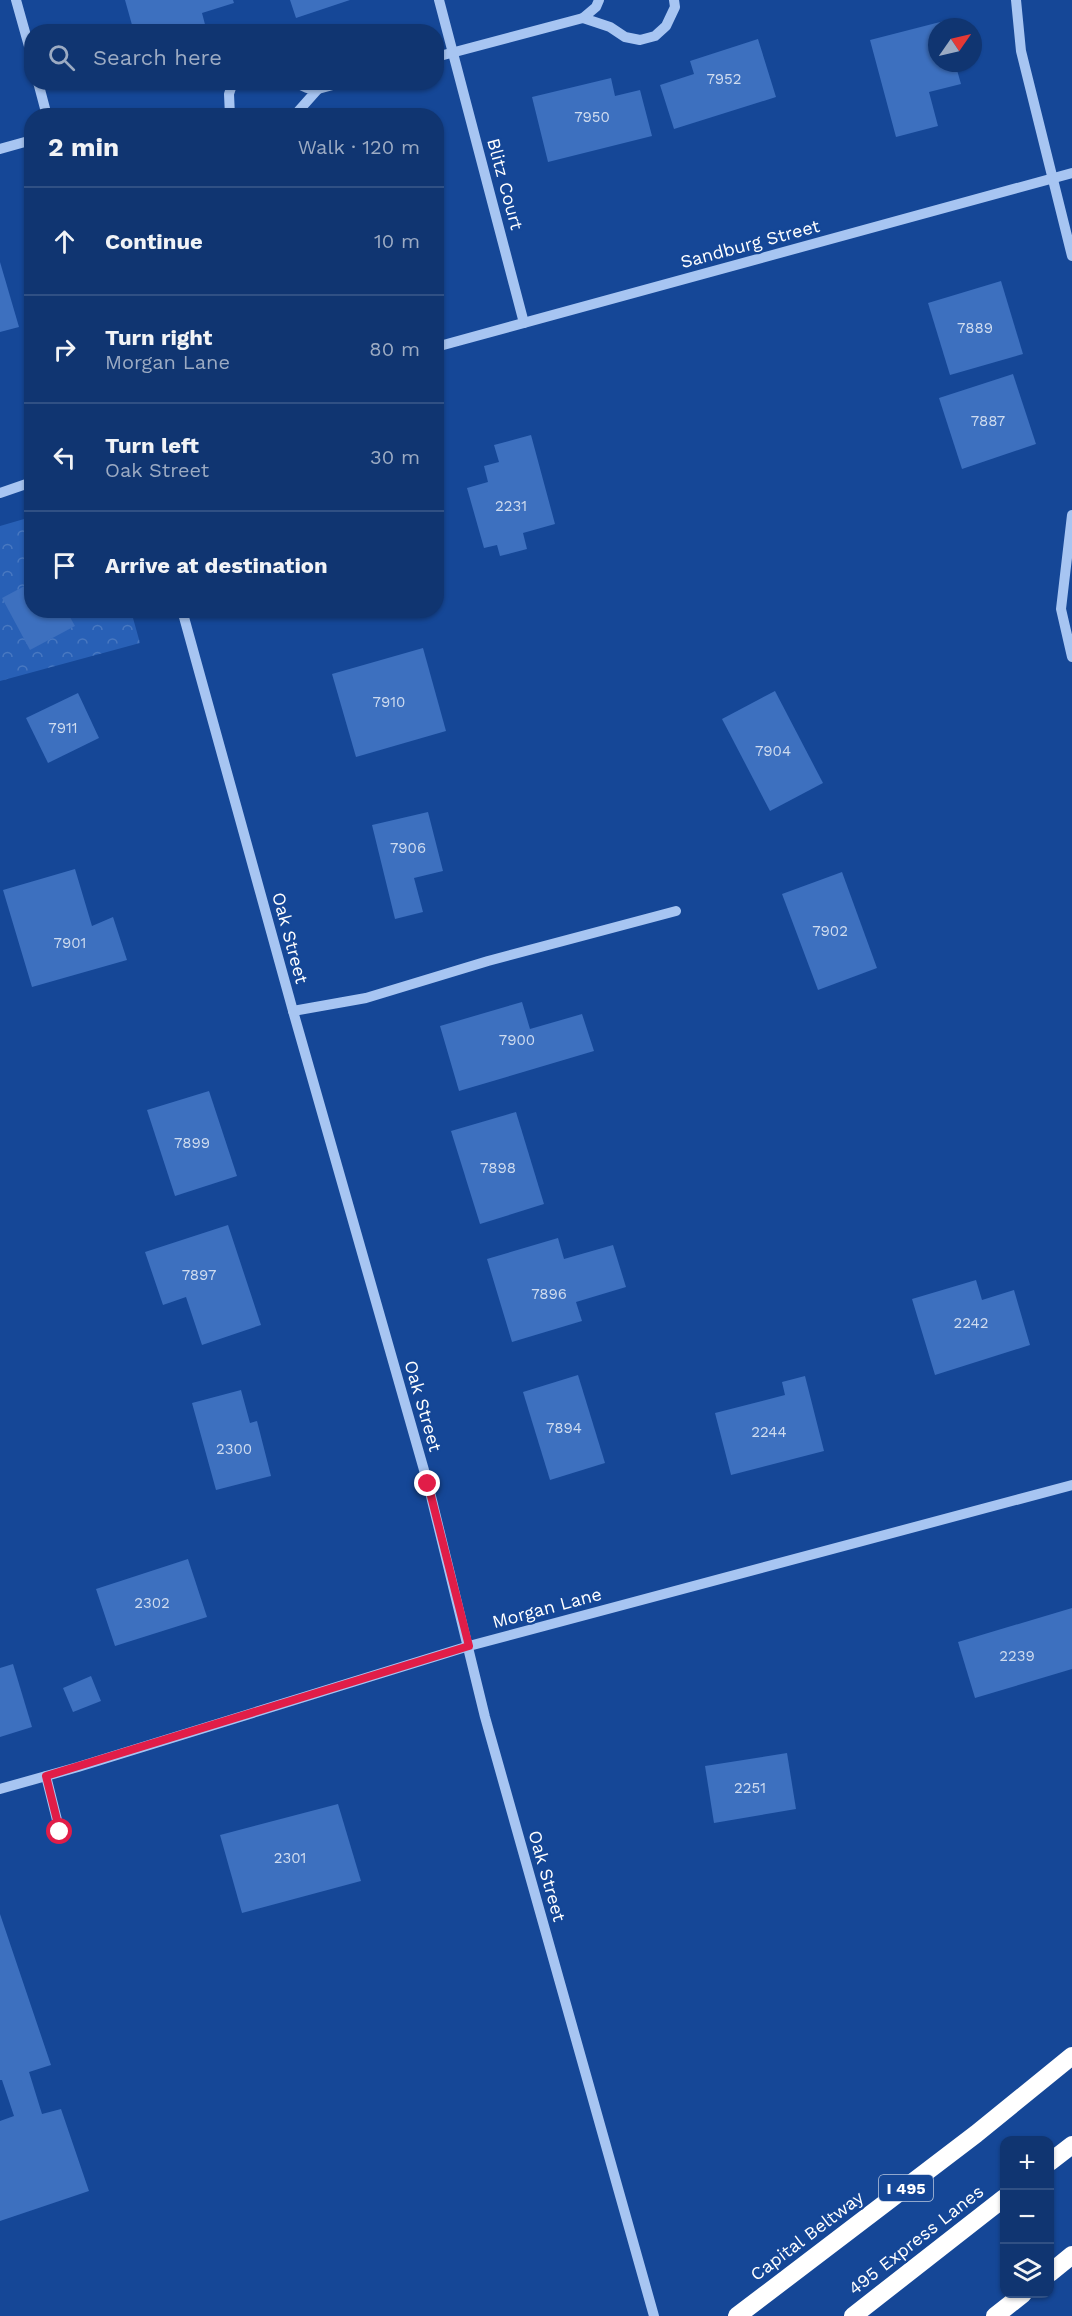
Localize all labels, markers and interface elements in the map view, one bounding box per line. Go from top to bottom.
north arrow [928,18,982,72]
search box [24,24,444,90]
icon: search [45,41,78,74]
text: Search here [93,45,222,70]
house number: 7952 [706,70,742,88]
house number: 7950 [574,108,610,126]
text: 2 min [48,132,119,162]
text: Walk · 120 m [298,135,420,159]
street label: Blitz Court [483,136,528,232]
street label: Sandburg Street [678,215,822,272]
icon: ahead [48,225,81,258]
text: Continue [105,229,203,254]
text: 10 m [374,229,420,253]
house number: 7889 [957,319,993,337]
text: Turn right [105,325,212,350]
icon: right [48,333,81,366]
text: 80 m [369,337,420,361]
text: Morgan Lane [105,350,230,374]
house number: 7887 [971,412,1005,430]
text: Turn left [105,433,199,458]
icon: left [48,441,81,474]
text: 30 m [370,445,420,469]
text: Oak Street [105,458,209,482]
house number: 2231 [495,497,527,515]
icon: arrive [48,549,81,582]
text: Arrive at destination [105,553,328,578]
house number: 7910 [373,693,405,711]
house number: 7911 [48,719,78,737]
house number: 7904 [755,742,791,760]
house number: 7906 [390,839,426,857]
street label: Oak Street [268,890,313,986]
house number: 7902 [812,922,848,940]
house number: 7901 [54,934,86,952]
house number: 7900 [499,1031,535,1049]
house number: 7899 [174,1134,210,1152]
house number: 7898 [480,1159,516,1177]
house number: 7897 [182,1266,216,1284]
house number: 7896 [531,1285,567,1303]
house number: 2242 [954,1314,988,1332]
street label: Oak Street [400,1358,447,1454]
house number: 7894 [546,1419,582,1437]
house number: 2244 [751,1423,787,1441]
house number: 2300 [216,1440,252,1458]
route end [414,1470,440,1496]
street label: Morgan Lane [490,1583,604,1632]
house number: 2302 [134,1594,170,1612]
house number: 2239 [999,1647,1035,1665]
house number: 2251 [734,1779,766,1797]
route start [46,1818,72,1844]
street label: Oak Street [524,1828,571,1924]
house number: 2301 [274,1849,306,1867]
map controls [1000,2136,1054,2298]
button: + [1000,2136,1054,2190]
road number: I 495 [879,2175,933,2201]
street label: 495 Express Lanes [844,2180,987,2299]
street label: Capital Beltway [746,2186,868,2285]
button: − [1000,2190,1054,2244]
button: layers [1000,2244,1054,2298]

